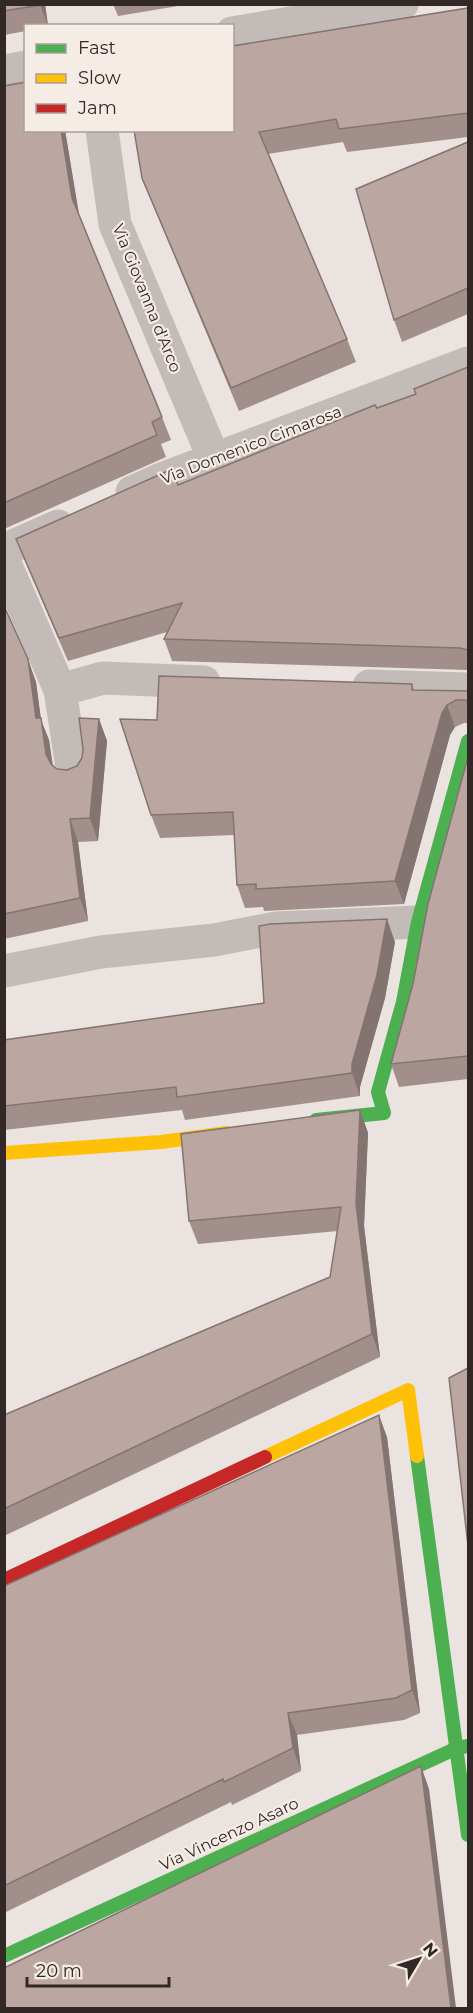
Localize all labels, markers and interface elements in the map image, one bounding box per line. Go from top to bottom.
legend [24,24,234,132]
text: Fast [78,37,116,59]
text: Slow [78,67,121,89]
text: Jam [77,97,117,119]
street label: Via Giovanna d'Arco [109,221,185,375]
street label: Via Domenico Cimarosa [158,402,344,488]
street label: Via Vincenzo Asaro [156,1793,302,1875]
north arrow [389,1929,449,1989]
text: N [419,1939,442,1961]
scale bar [27,1950,170,1988]
text: 20 m [36,1960,82,1982]

